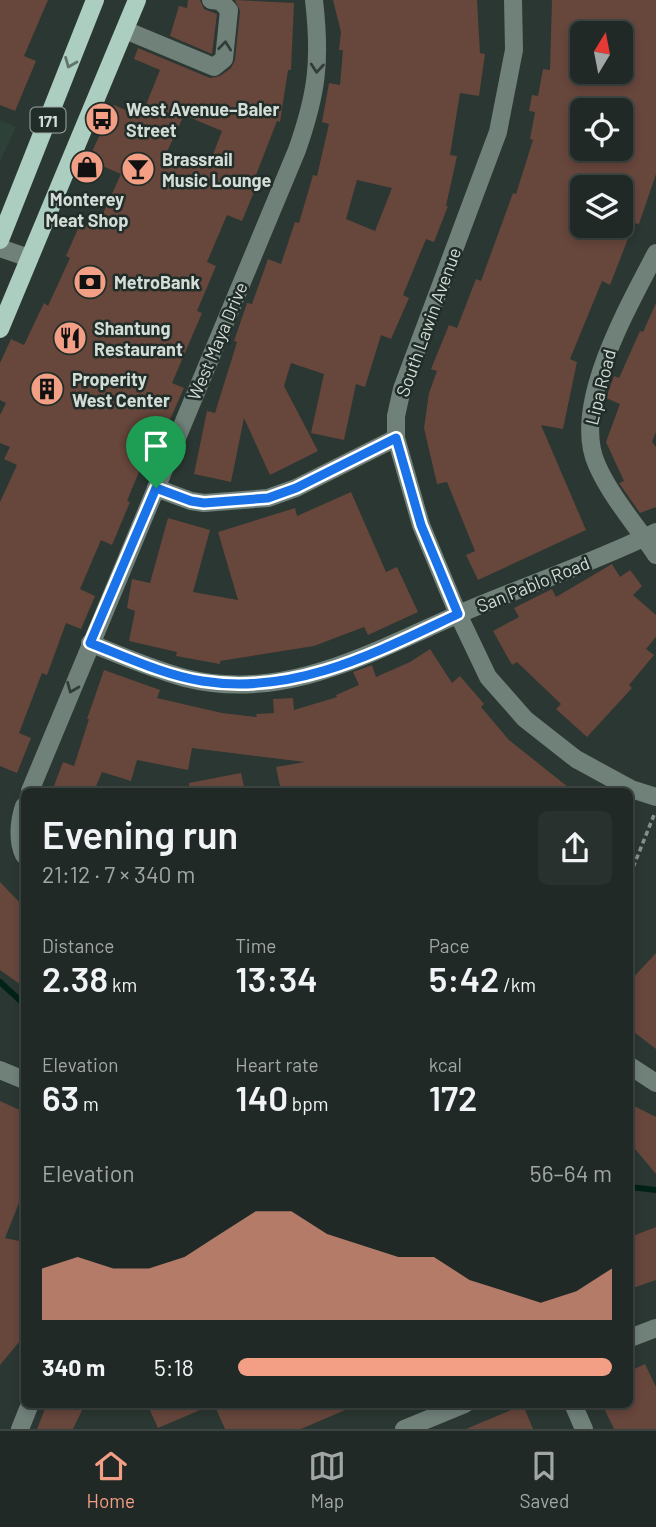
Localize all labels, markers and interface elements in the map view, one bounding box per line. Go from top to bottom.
north arrow [570,21,634,84]
map controls [570,21,633,238]
one-way arrow [217,41,232,52]
one-way arrow [64,56,78,69]
one-way arrow [310,63,325,74]
place label: West Avenue–Baler Street [126,98,279,141]
button: locate [570,98,633,161]
bus stop icon: West Avenue–Baler Street [83,100,121,138]
road number: 171 [30,108,66,132]
shop icon: Monterey Meat Shop [68,148,106,186]
place label: Brassrail Music Lounge [162,148,272,191]
bar icon: Brassrail Music Lounge [119,150,157,188]
button: layers [570,175,633,238]
place label: Monterey Meat Shop [45,188,129,231]
street label: South Lawin Avenue [391,244,465,400]
bank icon: MetroBank [71,263,109,301]
place label: MetroBank [114,271,200,293]
street label: West Maya Drive [182,279,252,403]
place label: Shantung Restaurant [94,317,183,360]
restaurant icon: Shantung Restaurant [51,319,89,357]
street label: Lipa Road [580,347,620,427]
place label: Properity West Center [72,368,170,411]
building icon: Properity West Center [28,370,66,408]
pin [126,416,186,488]
icon: arrive [137,427,175,465]
street label: San Pablo Road [473,551,593,617]
one-way arrow [66,682,80,694]
text: Evening run [42,811,238,857]
button: share [538,811,612,885]
text: 21:12 · 7 × 340 m [42,860,195,888]
text: Distance [42,934,114,957]
text: Time [235,934,276,957]
text: Pace [429,934,470,957]
text: 2.38 [42,957,108,999]
text: 13:34 [235,957,318,999]
text: 5:42 [429,957,499,999]
text: km [108,973,137,996]
text: /km [499,973,536,996]
text: Elevation [42,1053,119,1076]
text: Heart rate [235,1053,319,1076]
text: kcal [429,1053,462,1076]
text: 63 [42,1076,79,1118]
text: 140 [235,1076,288,1118]
text: 172 [429,1076,477,1118]
text: m [79,1092,99,1115]
text: bpm [288,1092,328,1115]
text: Elevation [42,1159,135,1187]
text: 56–64 m [530,1159,612,1187]
text: 340 m [42,1353,105,1381]
text: 5:18 [154,1353,194,1381]
tab: Home [87,1447,135,1512]
tab: Map [308,1447,346,1512]
tab: Saved [520,1447,569,1512]

